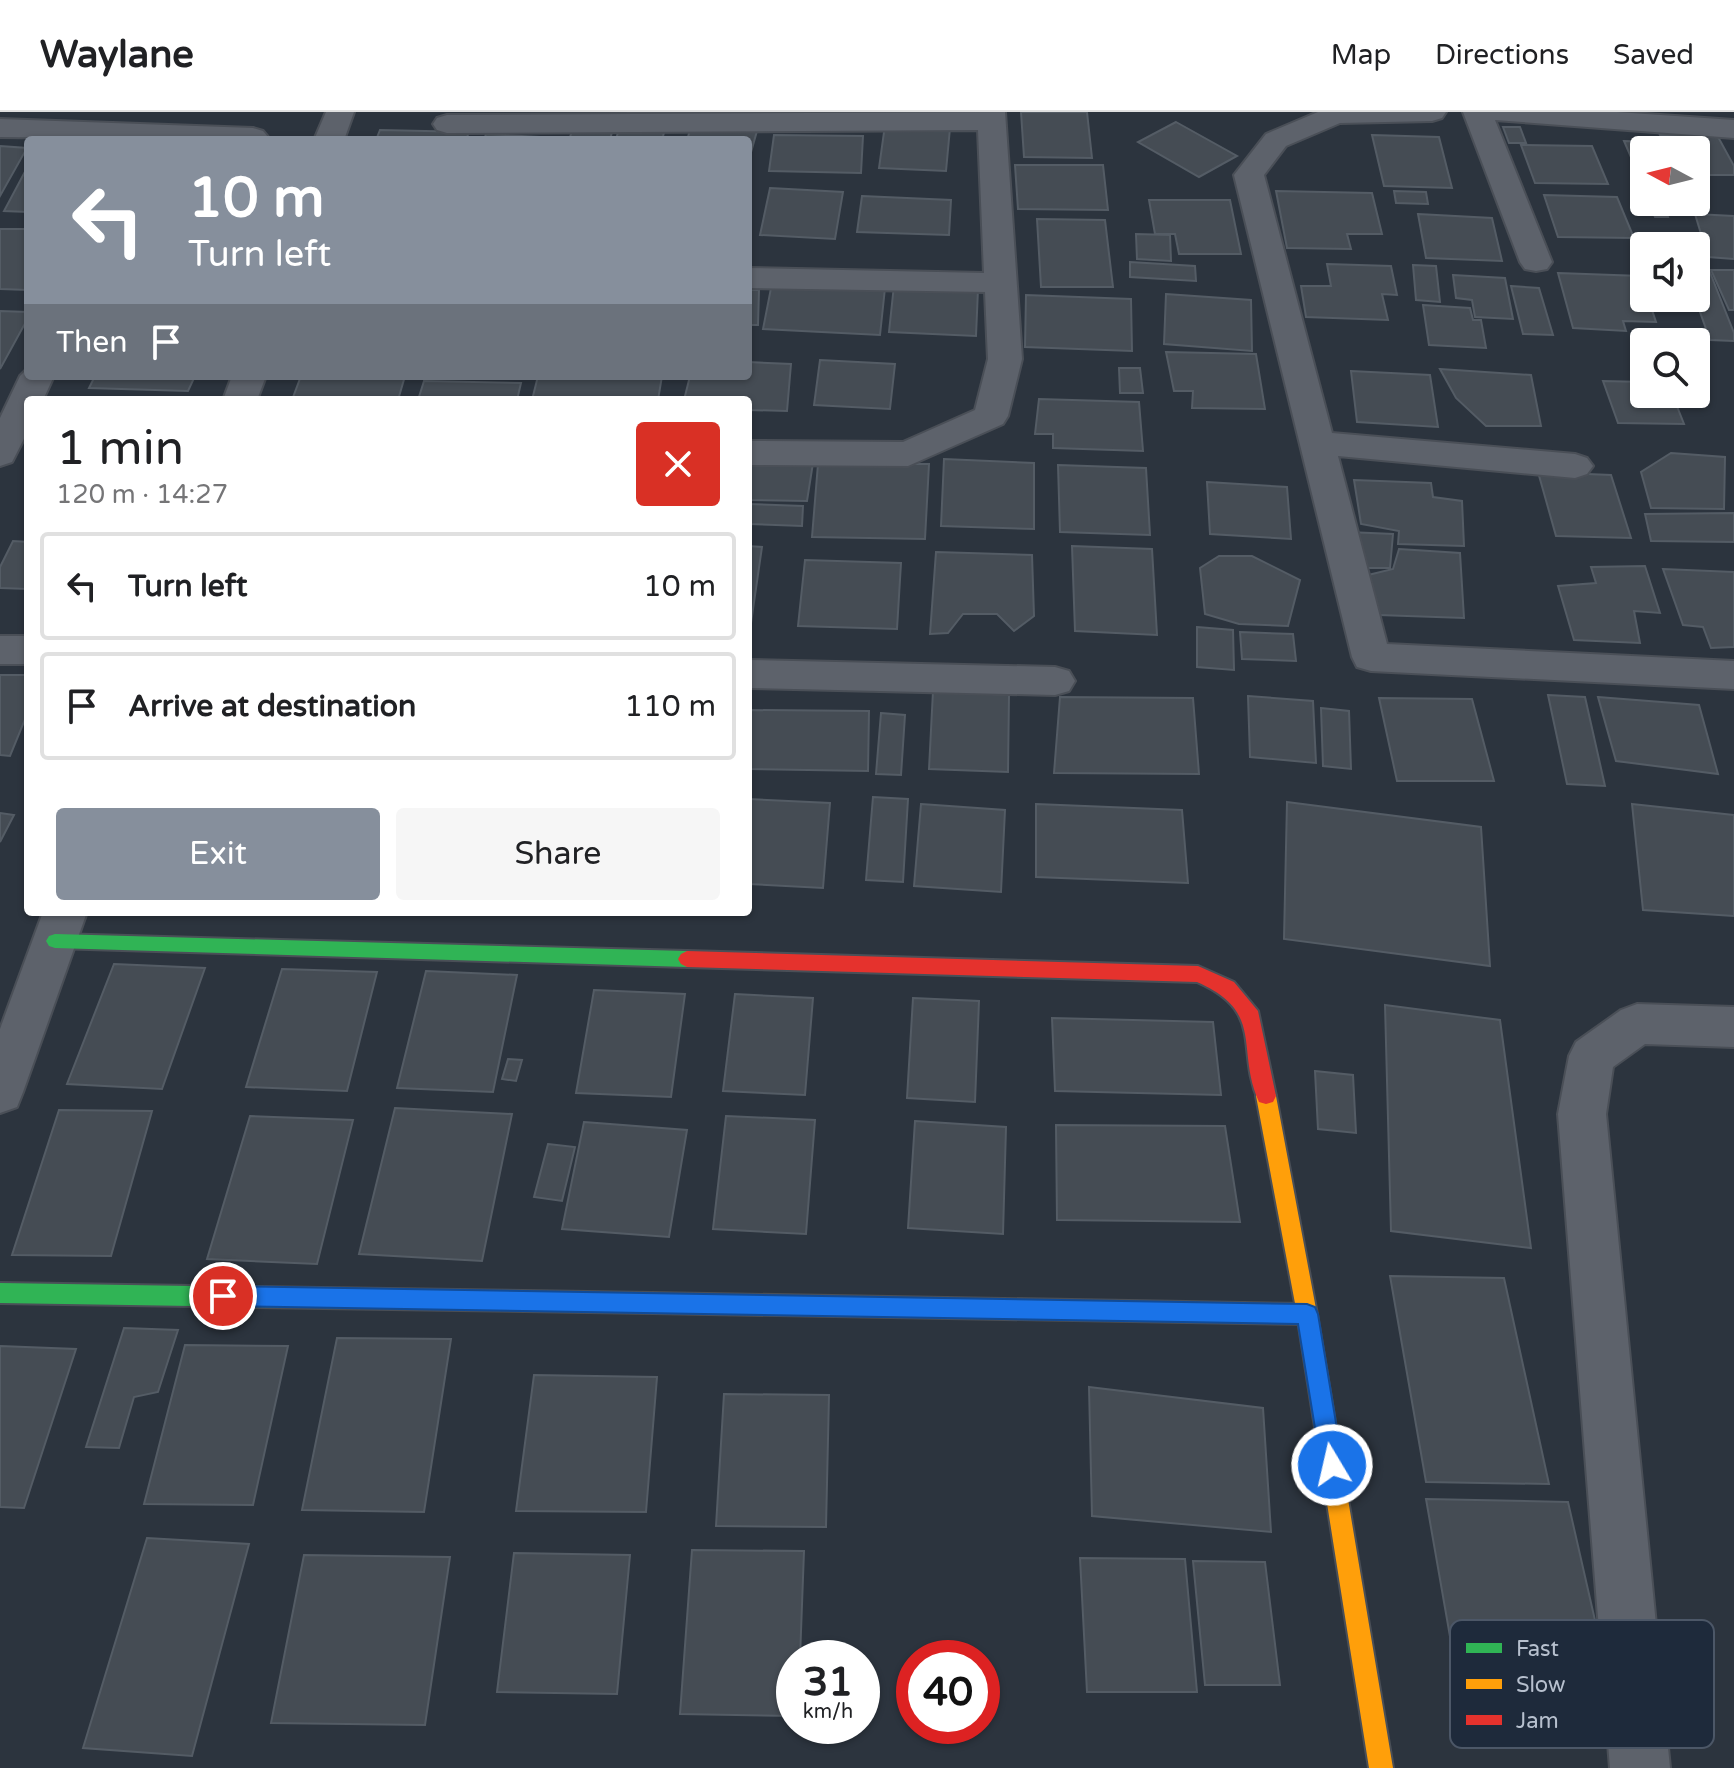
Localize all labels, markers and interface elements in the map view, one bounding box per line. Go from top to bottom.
text: Waylane [40,32,194,78]
text: Map [1331,38,1391,72]
text: Directions [1435,38,1569,72]
text: Saved [1613,38,1694,72]
north arrow [1630,136,1710,216]
map controls [1630,136,1710,408]
text: 10 m [188,165,324,232]
icon: left [56,168,160,272]
button: sound [1630,232,1710,312]
text: Turn left [188,233,331,276]
icon: arrive [144,320,188,364]
text: Then [56,324,128,361]
button: search [1630,328,1710,408]
text: 1 min [56,420,184,478]
button: close [636,422,720,506]
text: 120 m · 14:27 [56,479,228,510]
icon: left [60,564,104,608]
text: Turn left [128,568,247,605]
text: 10 m [643,568,716,605]
icon: arrive [60,684,104,728]
text: Arrive at destination [128,688,416,725]
text: 110 m [624,688,716,725]
button: Exit [56,808,380,900]
button: Share [396,808,720,900]
pin [189,1262,257,1330]
icon: arrive [201,1274,245,1318]
position arrow [1290,1423,1374,1507]
legend [1450,1620,1714,1748]
text: Fast [1516,1636,1559,1662]
speed limit sign: 40 [896,1640,1000,1744]
text: 31 [803,1658,853,1706]
text: Slow [1516,1672,1566,1698]
text: km/h [803,1700,853,1724]
text: Jam [1516,1708,1559,1734]

